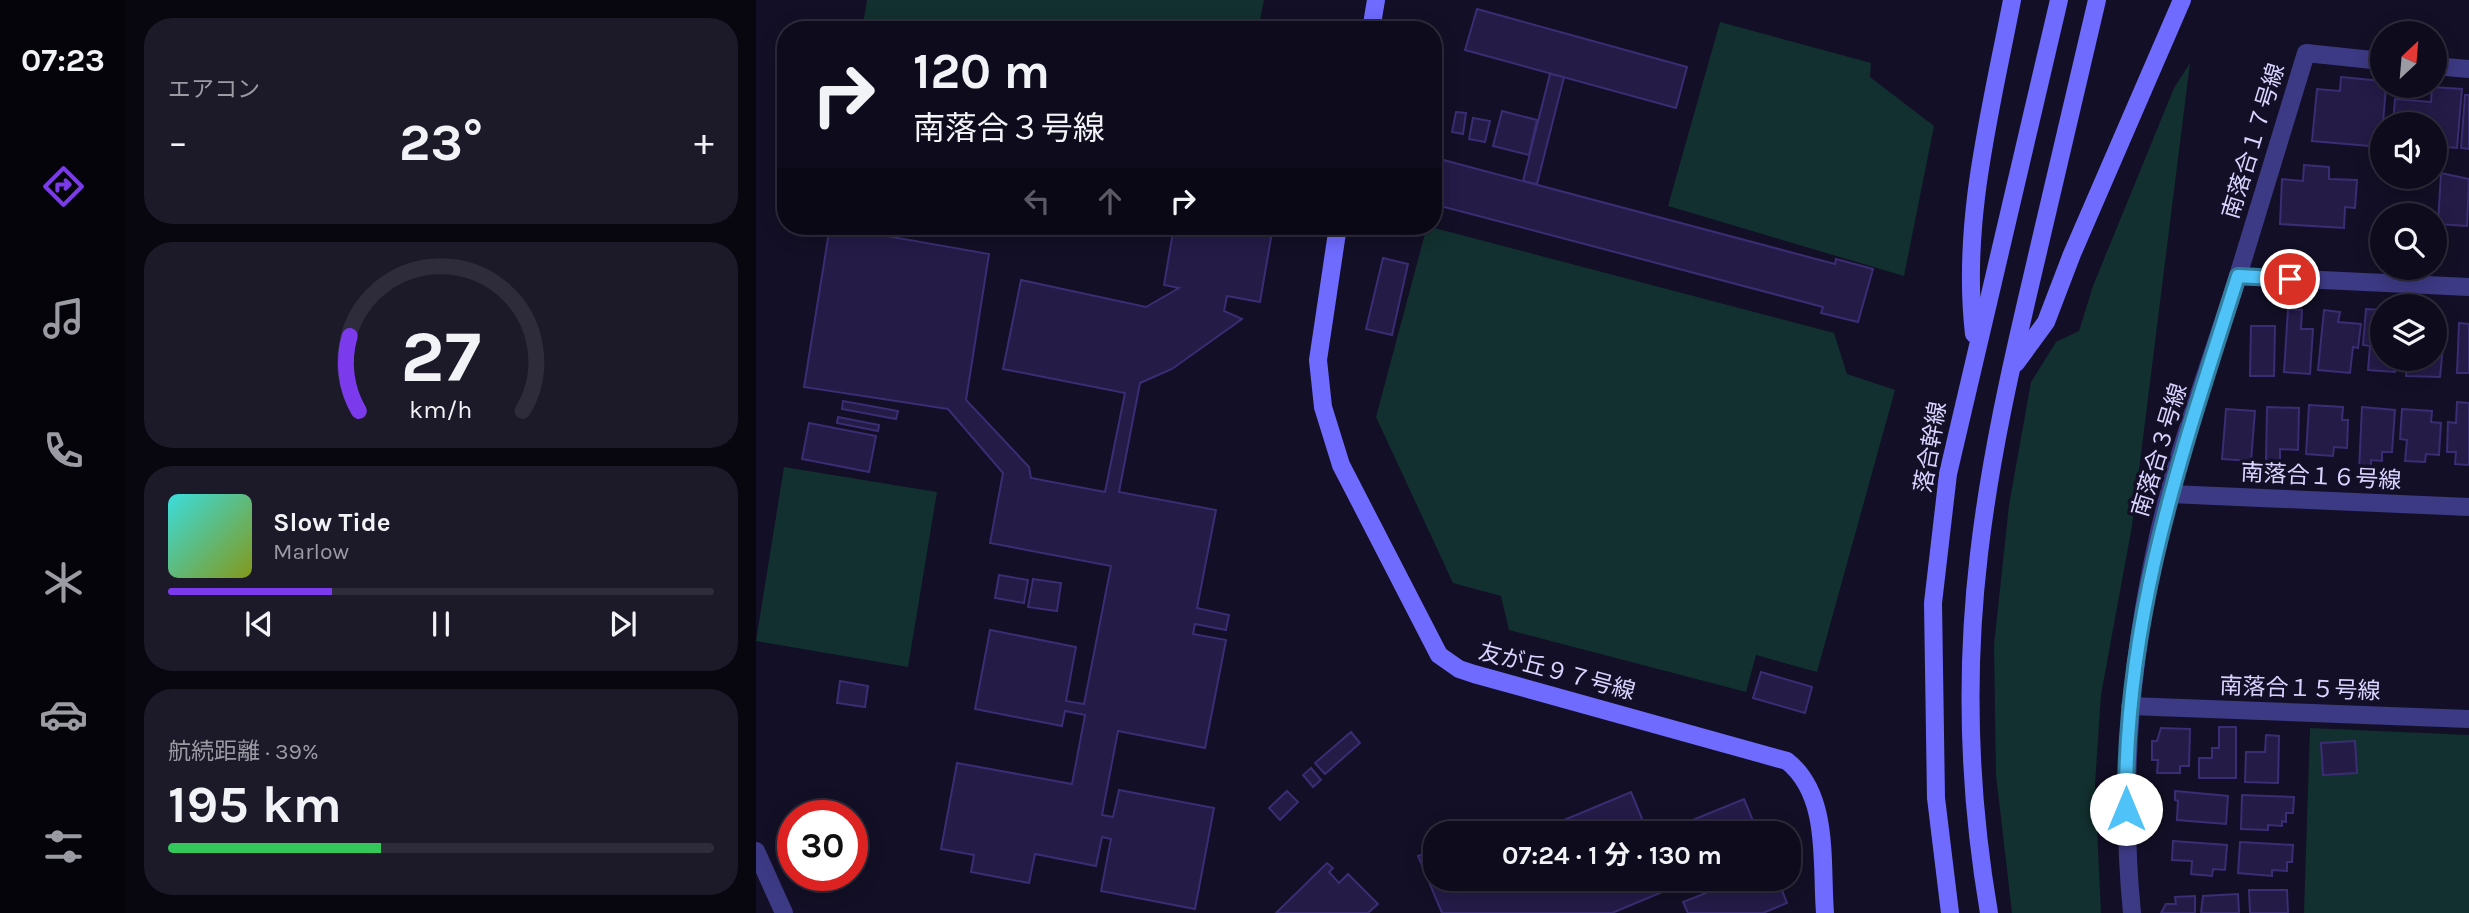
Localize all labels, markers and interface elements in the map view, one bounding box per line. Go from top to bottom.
north arrow [2370,21,2446,98]
map controls [2370,21,2447,371]
text: 07:23 [21,42,105,79]
text: 120 m [913,43,1050,100]
icon: right [798,49,889,140]
street label: 南落合１７号線 [2217,60,2290,222]
text: エアコン [168,76,260,103]
text: 南落合３号線 [913,110,1105,147]
text: 23° [399,112,483,173]
button: sound [2370,112,2447,189]
text: − [168,120,188,165]
text: + [694,120,714,165]
icon: directions [39,162,88,211]
icon: left [1018,182,1056,220]
icon: ahead [1091,182,1129,220]
icon: right [1164,182,1202,220]
button: search [2370,203,2447,280]
pin [2260,249,2320,309]
icon: arrive [2271,260,2309,298]
icon: music [39,294,88,343]
button: layers [2370,294,2447,371]
text: 27 [401,314,481,399]
street label: 南落合３号線 [2126,380,2193,520]
text: km/h [409,394,473,423]
street label: 落合幹線 [1909,399,1952,495]
icon: phone [39,426,88,475]
street label: 南落合１６号線 [2240,459,2402,494]
text: Slow Tide [273,507,391,538]
text: Marlow [273,538,349,565]
icon: climate [39,558,88,607]
icon: previous [240,605,278,643]
icon: pause [422,605,460,643]
icon: next [604,605,642,643]
street label: 友が丘９７号線 [1476,638,1638,705]
street label: 南落合１５号線 [2219,672,2381,705]
icon: car [39,690,88,739]
text: 航続距離 · 39% [168,738,319,765]
position arrow [2089,772,2163,846]
text: 195 km [168,774,342,835]
speed limit sign: 30 [777,800,868,891]
icon: filters [39,822,88,871]
text: 07:24 · 1 分 · 130 m [1502,840,1722,871]

